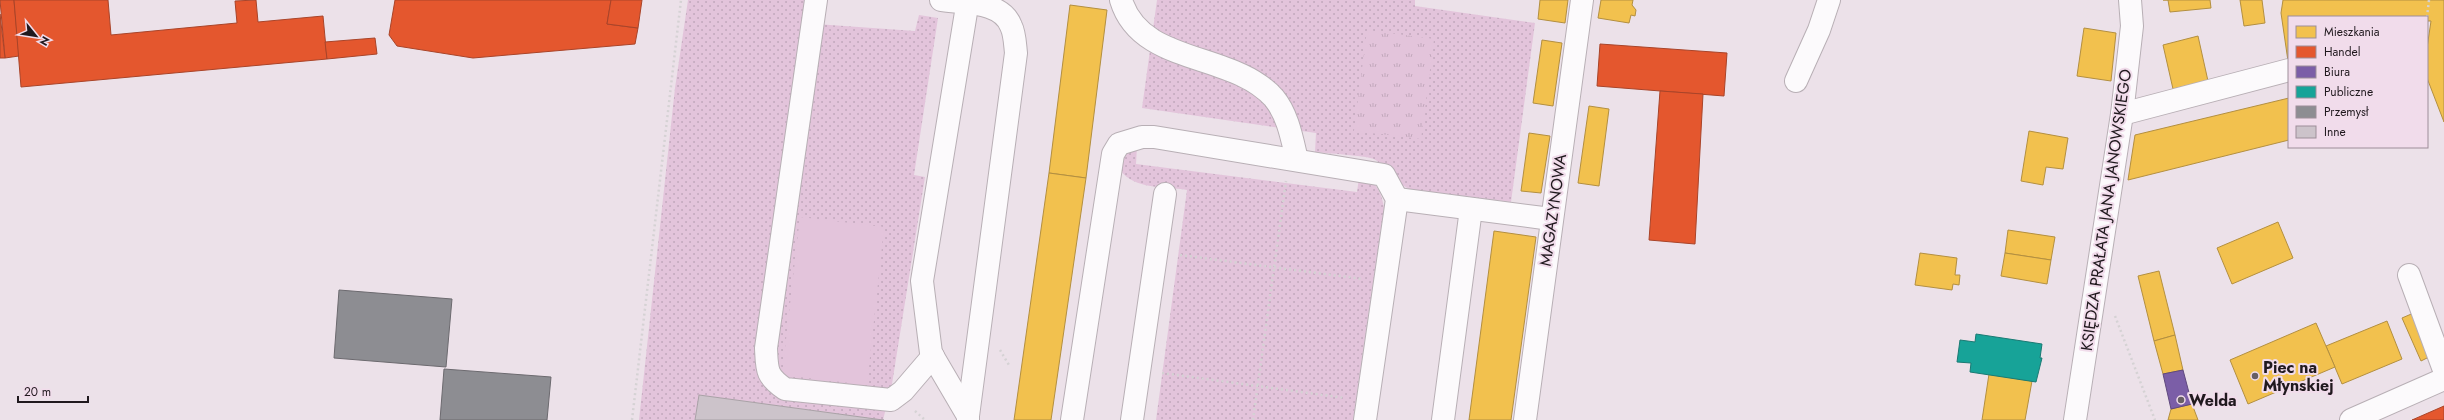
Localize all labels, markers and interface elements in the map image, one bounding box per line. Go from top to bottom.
north arrow [16,16,56,56]
legend [2288,16,2428,148]
text: Mieszkania [2324,23,2380,41]
text: N [36,33,54,49]
text: Handel [2324,43,2360,61]
text: Biura [2324,63,2350,81]
street label: KSIĘDZA PRAŁATA JANA JANOWSKIEGO [2075,68,2137,352]
text: Publiczne [2324,83,2373,101]
text: Przemysł [2324,103,2370,121]
text: Inne [2324,123,2346,141]
street label: MAGAZYNOWA [1534,152,1572,268]
place label: Piec na Młynskiej [2263,356,2334,397]
marker: Piec na Młynskiej [2250,371,2260,381]
scale bar [18,378,88,404]
text: 20 m [24,383,51,401]
place label: Welda [2189,389,2237,412]
marker: Welda [2176,395,2186,405]

